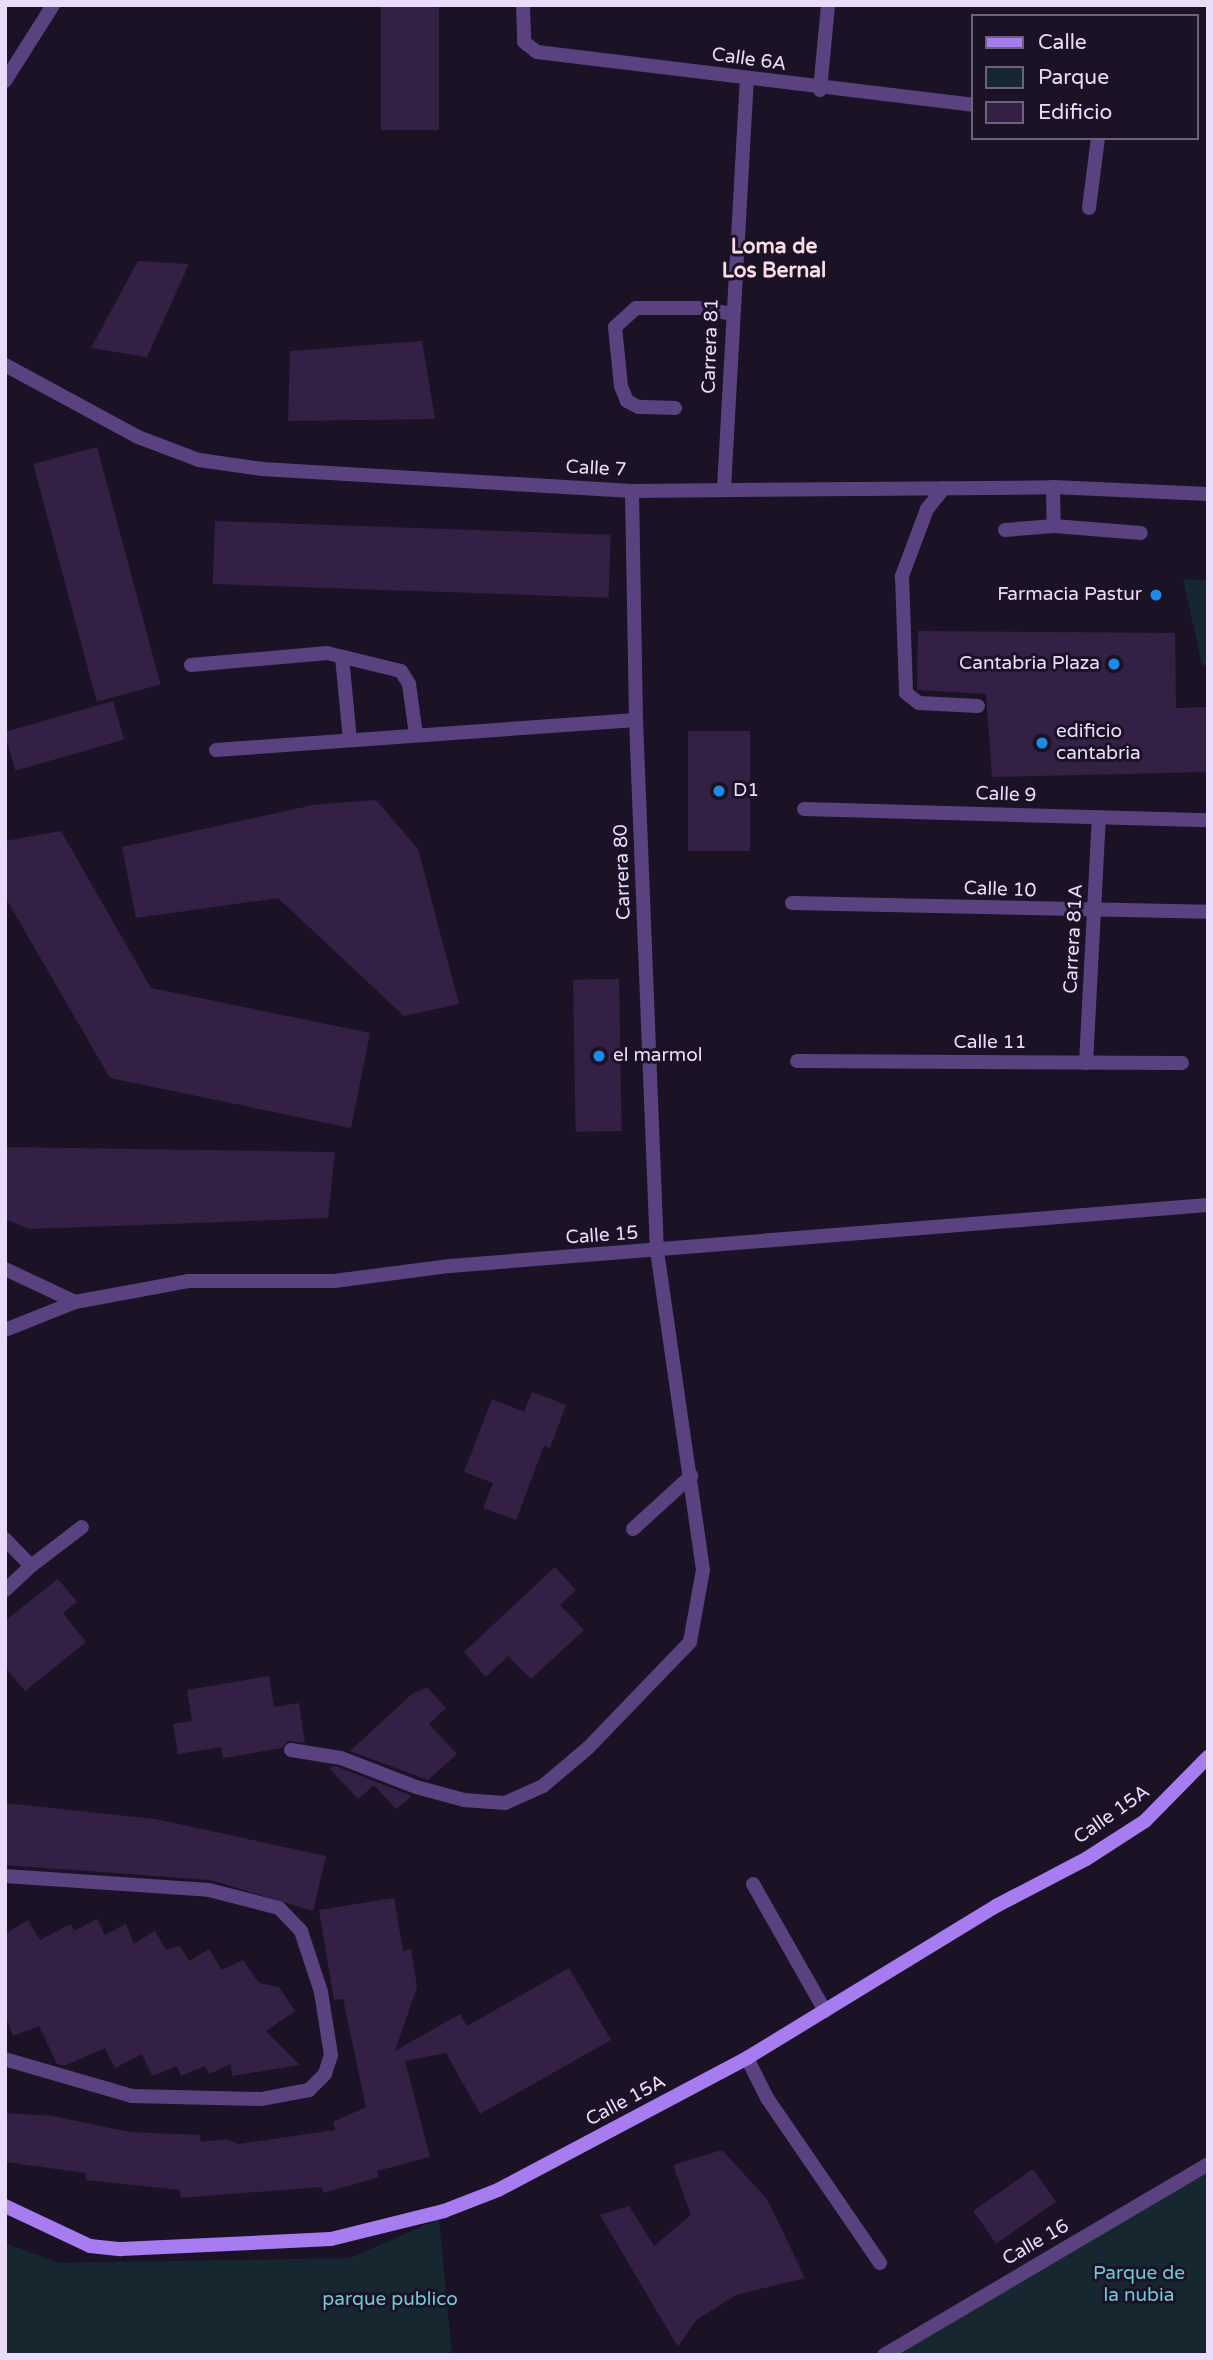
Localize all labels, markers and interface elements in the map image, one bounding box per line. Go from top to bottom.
legend [972,14,1199,140]
text: Calle [1038,30,1087,55]
street label: Calle 6A [710,43,788,77]
text: Parque [1038,65,1109,90]
text: Edificio [1038,100,1112,125]
district label: Loma de Los Bernal [722,234,826,284]
street label: Carrera 81 [698,298,724,394]
street label: Calle 7 [565,456,627,482]
place label: Farmacia Pastur [997,584,1142,606]
marker: Farmacia Pastur [1148,587,1164,603]
place label: Cantabria Plaza [959,653,1100,675]
marker: Cantabria Plaza [1106,656,1122,672]
place label: edificio cantabria [1056,721,1141,765]
marker: edificio cantabria [1034,735,1050,751]
place label: D1 [733,780,759,802]
marker: D1 [711,783,727,799]
street label: Calle 9 [975,783,1037,807]
street label: Carrera 80 [610,824,636,920]
street label: Calle 10 [963,877,1037,903]
street label: Carrera 81A [1060,884,1088,994]
street label: Calle 11 [954,1032,1026,1054]
place label: el marmol [613,1045,703,1067]
marker: el marmol [591,1048,607,1064]
street label: Calle 15 [565,1222,639,1250]
street label: Calle 15A [1070,1781,1154,1849]
street label: Calle 15A [582,2070,670,2132]
street label: Calle 16 [999,2215,1073,2271]
park label: Parque de la nubia [1093,2263,1185,2307]
park label: parque publico [322,2289,458,2311]

